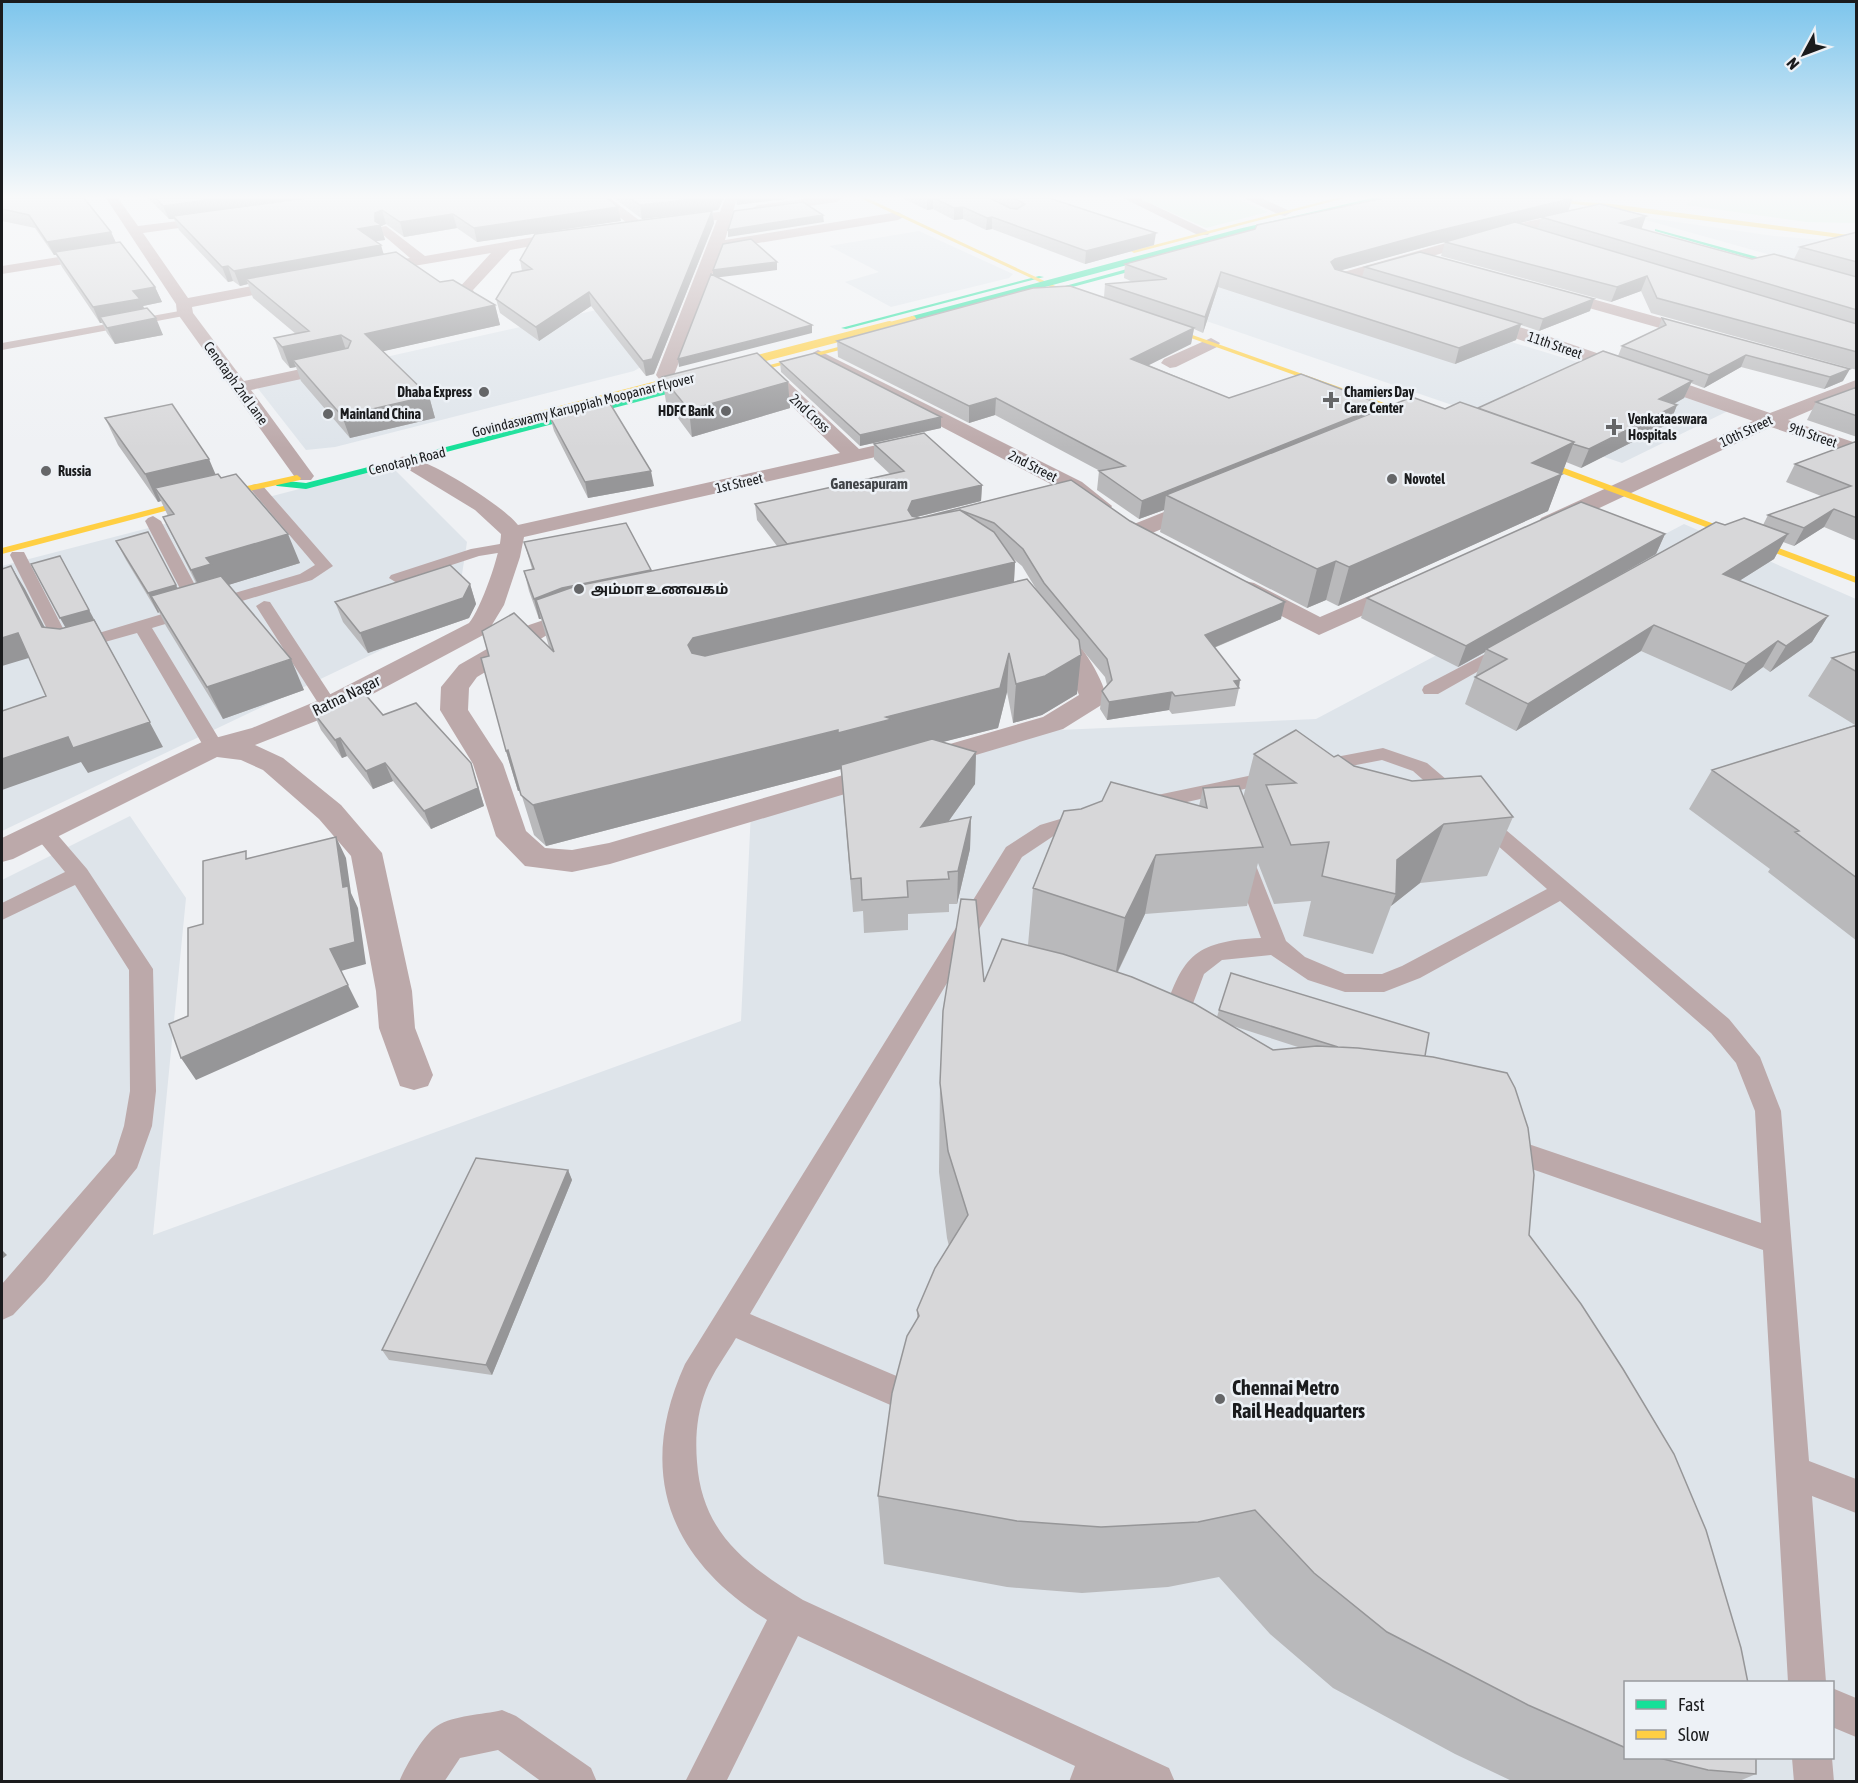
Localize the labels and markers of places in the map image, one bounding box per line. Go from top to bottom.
place label: Dhaba Express [397,384,472,400]
place label: Chamiers Day Care Center [1344,384,1415,416]
marker: Dhaba Express [477,385,491,399]
marker: Chamiers Day Care Center [1322,391,1340,409]
place label: HDFC Bank [658,403,715,419]
marker: HDFC Bank [719,404,733,418]
place label: Mainland China [340,406,422,422]
marker: Mainland China [321,407,335,421]
place label: Venkataeswara Hospitals [1627,411,1708,443]
marker: Venkataeswara Hospitals [1605,418,1623,436]
place label: Russia [58,463,92,479]
marker: Russia [39,464,53,478]
place label: Novotel [1404,471,1445,487]
marker: Novotel [1385,472,1399,486]
place label: அம்மா உணவகம் [591,581,728,597]
marker: அம்மா உணவகம் [572,582,586,596]
place label: Chennai Metro Rail Headquarters [1232,1376,1365,1422]
marker: Chennai Metro Rail Headquarters [1213,1392,1227,1406]

